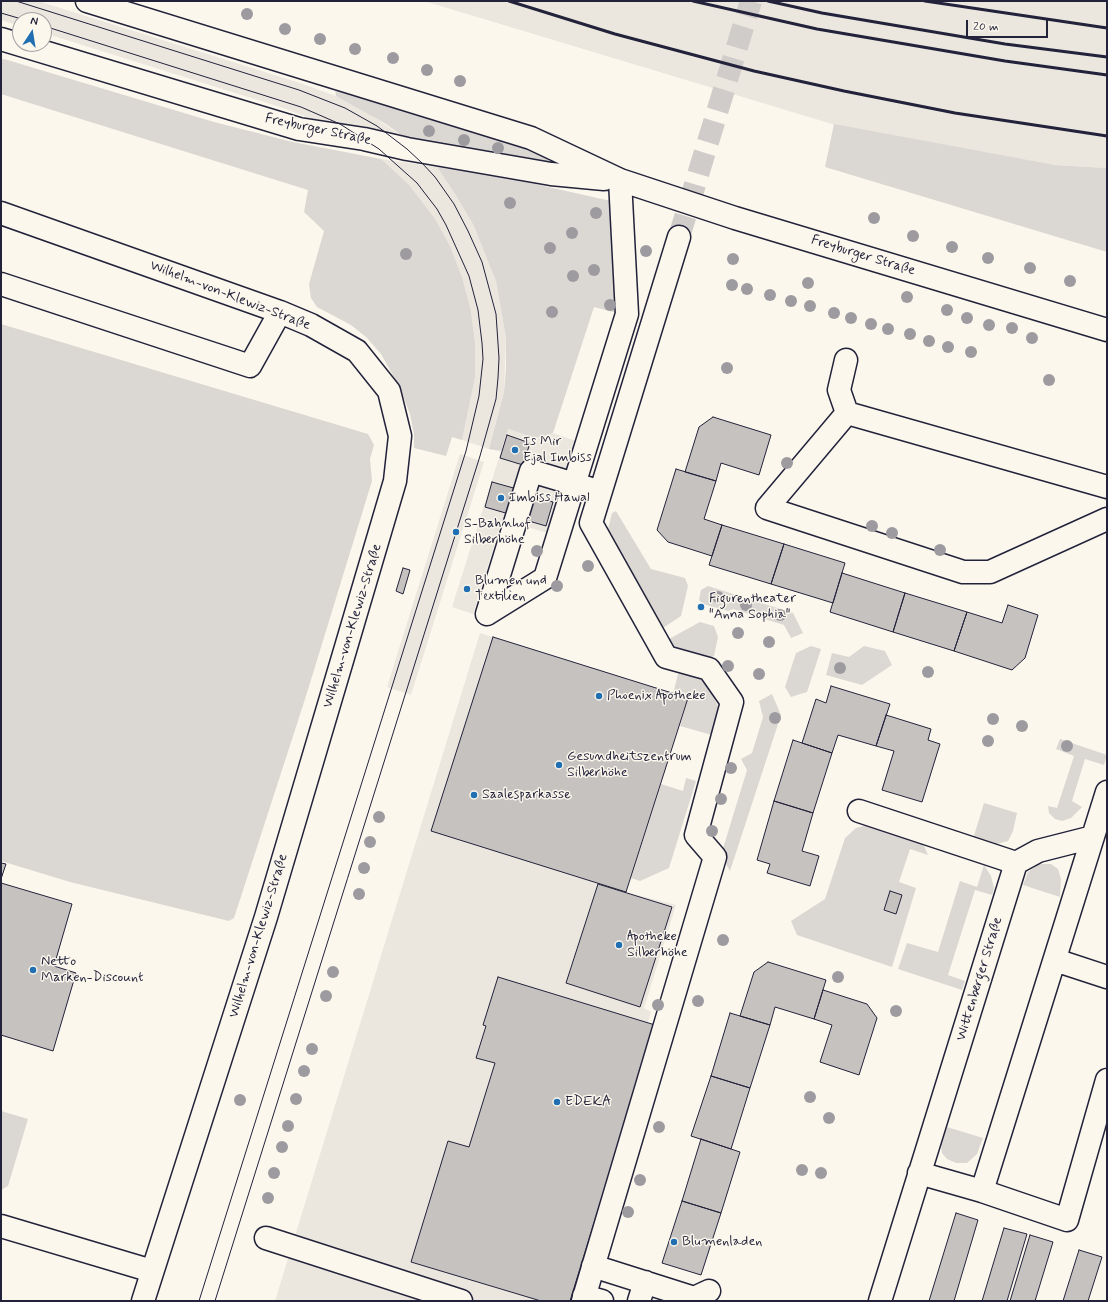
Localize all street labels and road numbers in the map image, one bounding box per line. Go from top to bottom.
street label: Freyburger Straße [263,111,373,149]
street label: Freyburger Straße [809,232,917,280]
street label: Wilhelm-von-Klewiz-Straße [147,258,313,334]
street label: Wilhelm-von-Klewiz-Straße [320,542,386,710]
street label: Wilhelm-von-Klewiz-Straße [226,852,292,1020]
street label: Wittenberger Straße [953,915,1007,1043]

